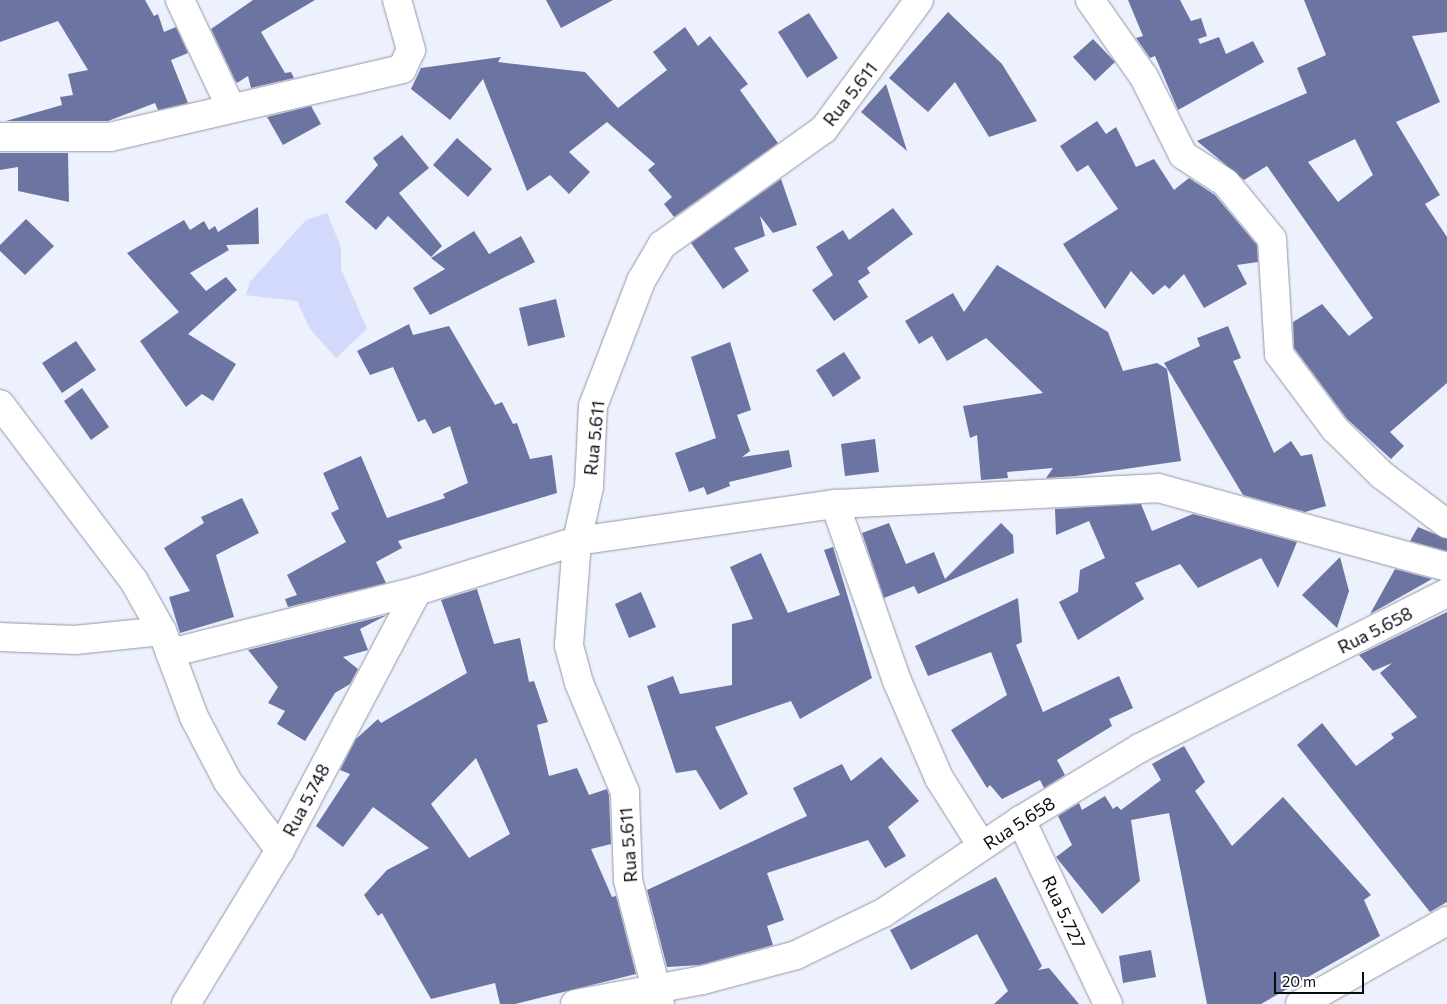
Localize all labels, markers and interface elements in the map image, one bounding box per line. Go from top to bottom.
street label: Rua 5.611 [818,58,882,130]
street label: Rua 5.611 [579,399,609,477]
street label: Rua 5.658 [1334,602,1416,658]
street label: Rua 5.748 [278,760,334,840]
street label: Rua 5.658 [979,792,1059,854]
street label: Rua 5.611 [615,807,641,883]
street label: Rua 5.727 [1038,872,1090,952]
scale bar [1277,962,1367,994]
text: 20 m [1282,972,1316,990]

